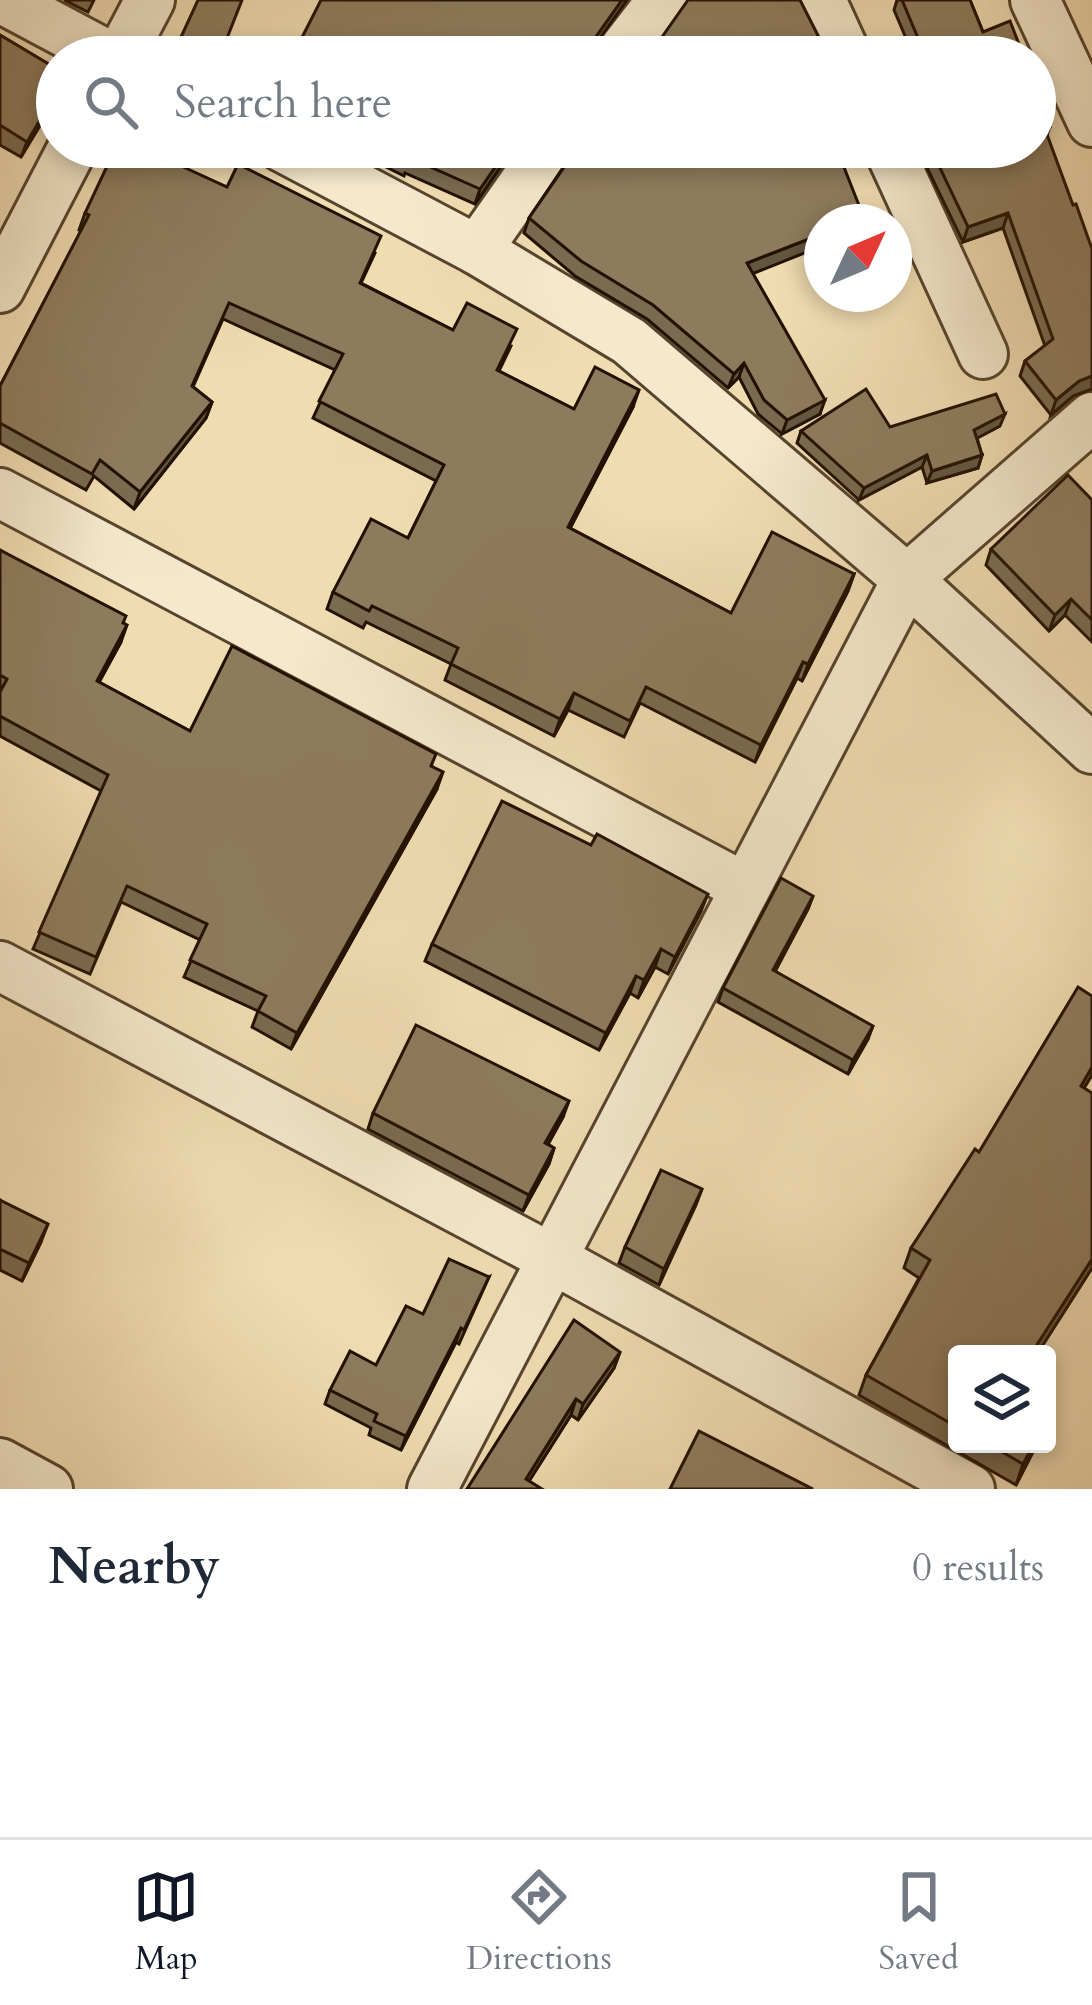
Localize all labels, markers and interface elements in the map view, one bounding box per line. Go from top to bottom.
search box [36,36,1056,168]
icon: search [78,69,144,135]
text: Search here [174,72,392,133]
north arrow [804,204,912,312]
map controls [948,1345,1056,1453]
button: layers [948,1345,1056,1453]
text: Nearby [48,1532,220,1602]
text: 0 results [912,1541,1044,1594]
tab: Map [133,1864,199,1981]
tab: Directions [466,1864,612,1981]
tab: Saved [879,1864,959,1981]

